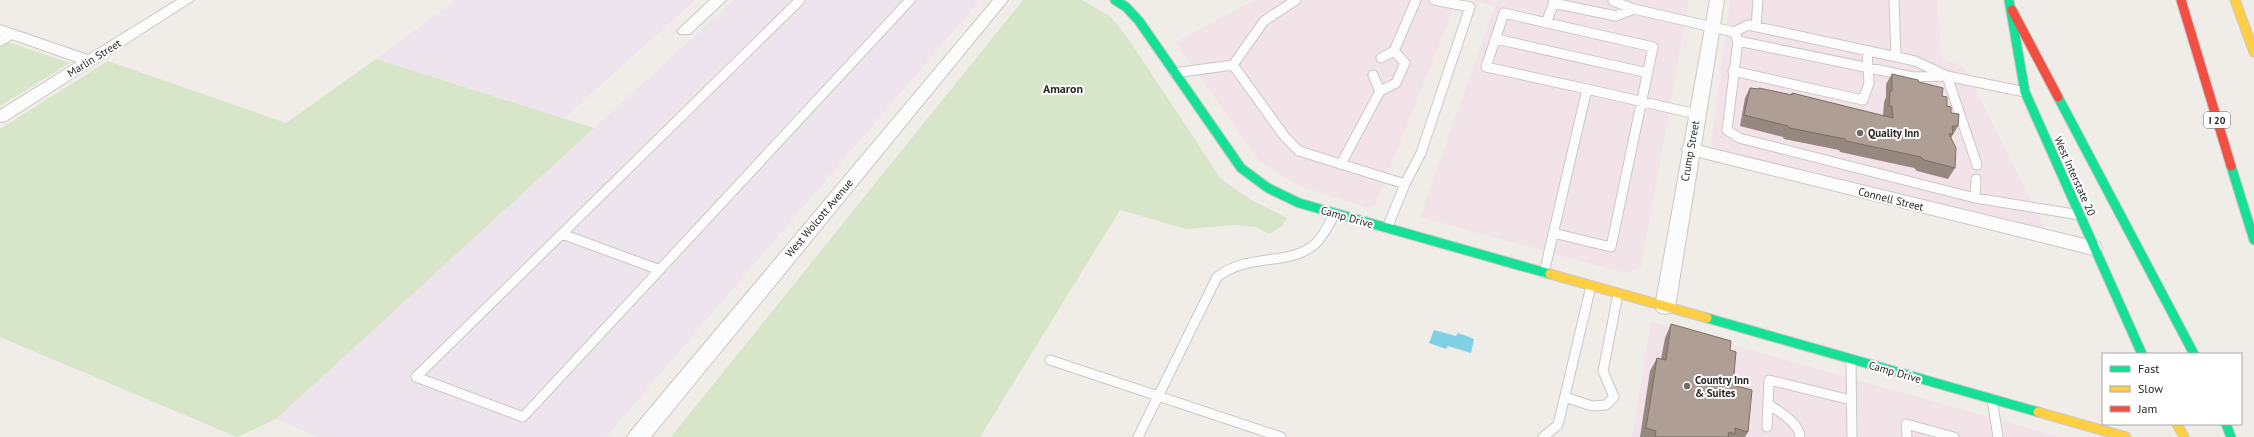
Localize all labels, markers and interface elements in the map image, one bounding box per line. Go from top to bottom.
street label: Marlin Street [64,36,124,80]
district label: Amaron [1043,81,1083,96]
road number: I 20 [2204,112,2230,128]
street label: Crump Street [1678,119,1702,183]
place label: Quality Inn [1868,126,1919,140]
marker: Quality Inn [1855,128,1865,138]
street label: West Interstate 20 [2051,134,2099,218]
street label: West Wolcott Avenue [782,176,856,260]
street label: Connell Street [1857,184,1925,214]
street label: Camp Drive [1319,203,1375,231]
legend [2102,353,2242,425]
street label: Camp Drive [1867,358,1923,386]
text: Fast [2138,361,2159,376]
place label: Country Inn & Suites [1695,373,1749,400]
marker: Country Inn & Suites [1682,381,1692,391]
text: Slow [2138,381,2163,396]
text: Jam [2137,401,2157,416]

